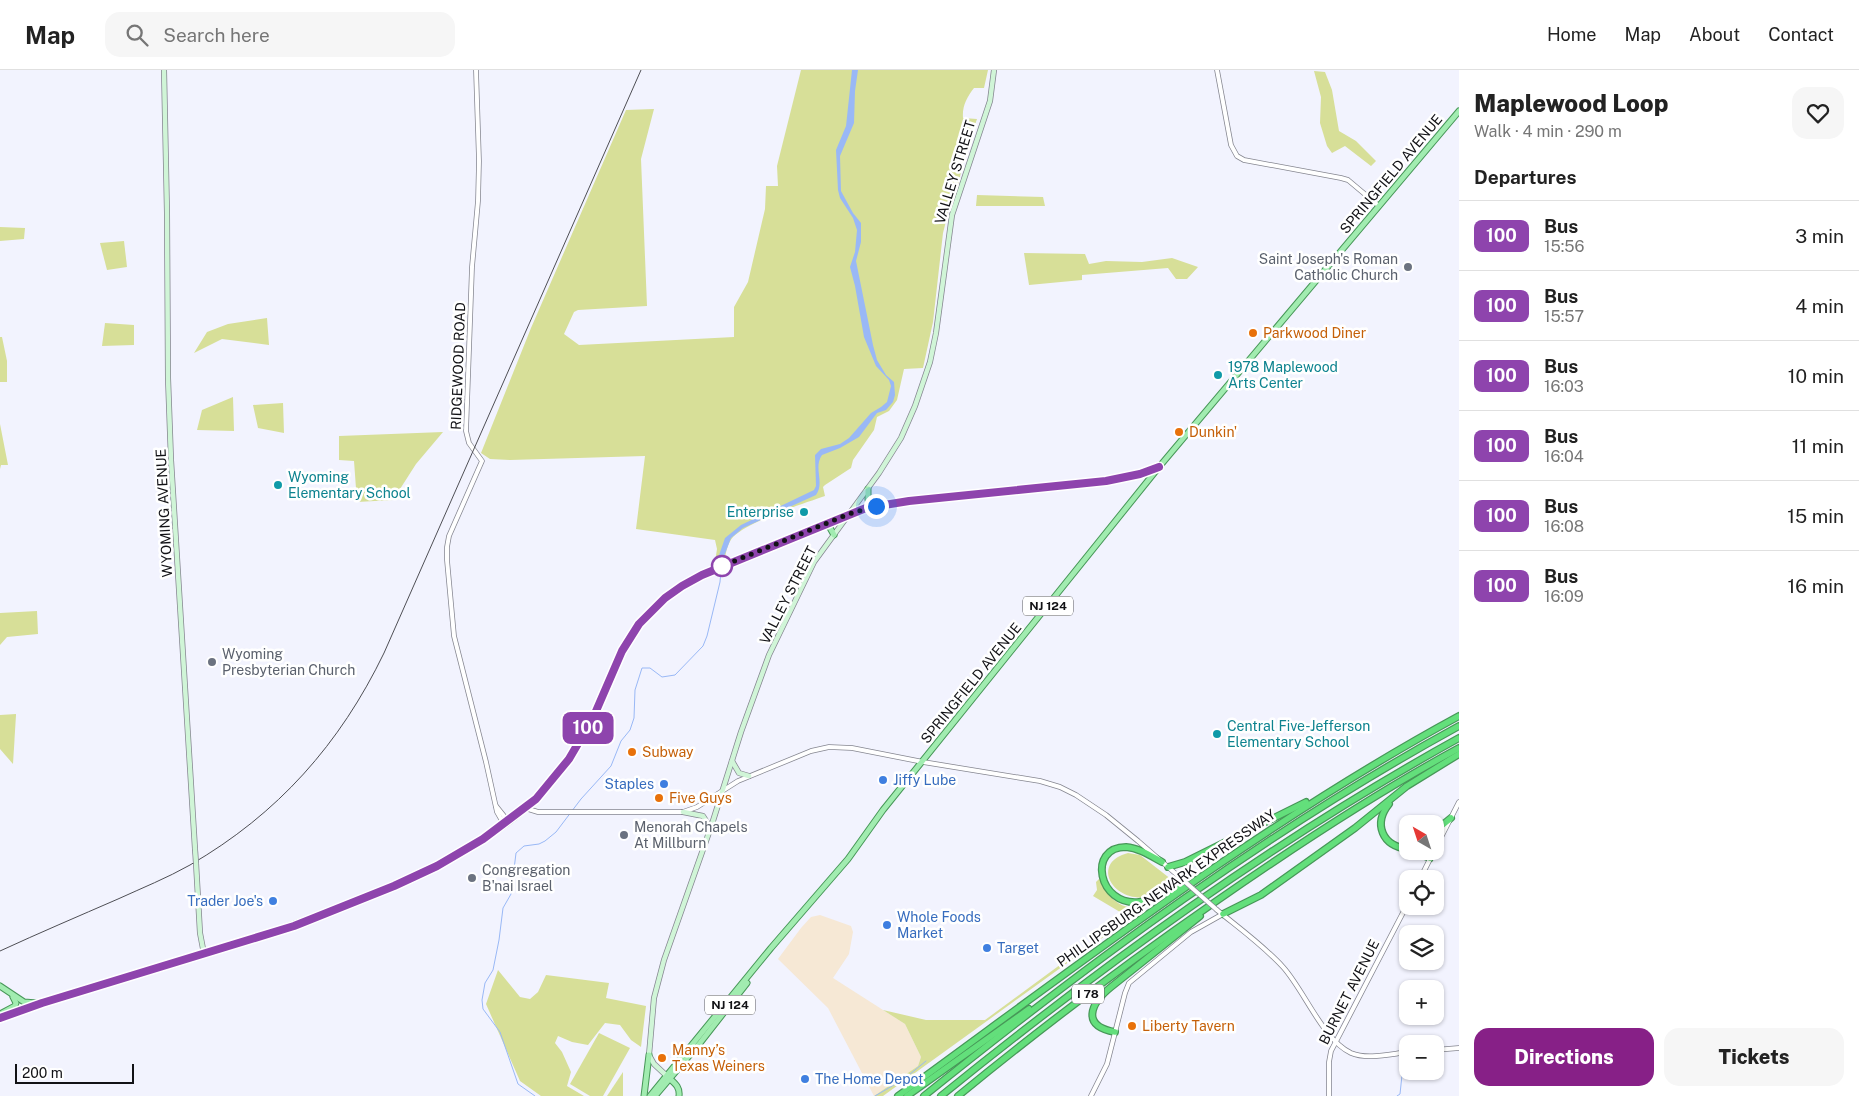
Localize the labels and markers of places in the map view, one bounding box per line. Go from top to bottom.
place label: Saint Joseph's Roman Catholic Church [1259,251,1398,283]
marker: Saint Joseph's Roman Catholic Church [1402,261,1414,273]
place label: Parkwood Diner [1263,325,1366,341]
marker: Parkwood Diner [1247,327,1259,339]
place label: 1978 Maplewood Arts Center [1228,359,1338,391]
marker: 1978 Maplewood Arts Center [1212,369,1224,381]
place label: Dunkin' [1189,424,1237,440]
marker: Dunkin' [1173,426,1185,438]
place label: Wyoming Elementary School [288,469,411,501]
marker: Wyoming Elementary School [272,479,284,491]
place label: Enterprise [727,504,794,520]
marker: Enterprise [798,506,810,518]
unlabelled marker [711,555,733,577]
place label: Wyoming Presbyterian Church [222,646,355,678]
marker: Wyoming Presbyterian Church [206,656,218,668]
place label: Central Five-Jefferson Elementary School [1227,718,1370,750]
marker: Central Five-Jefferson Elementary School [1211,728,1223,740]
place label: Subway [642,744,694,760]
marker: Subway [626,746,638,758]
place label: Jiffy Lube [893,772,956,788]
marker: Jiffy Lube [877,774,889,786]
place label: Staples [605,776,654,792]
marker: Staples [658,778,670,790]
place label: Five Guys [669,790,732,806]
marker: Five Guys [653,792,665,804]
place label: Menorah Chapels At Millburn [634,819,747,851]
marker: Menorah Chapels At Millburn [618,829,630,841]
place label: Congregation B'nai Israel [482,862,570,894]
marker: Congregation B'nai Israel [466,872,478,884]
place label: Trader Joe's [187,893,263,909]
marker: Trader Joe's [267,895,279,907]
place label: Whole Foods Market [897,909,981,941]
marker: Whole Foods Market [881,919,893,931]
place label: Target [997,940,1039,956]
marker: Target [981,942,993,954]
place label: Liberty Tavern [1142,1018,1235,1034]
marker: Liberty Tavern [1126,1020,1138,1032]
place label: Manny’s Texas Weiners [672,1042,765,1074]
marker: Manny’s Texas Weiners [656,1052,668,1064]
place label: The Home Depot [815,1071,924,1087]
marker: The Home Depot [799,1073,811,1085]

